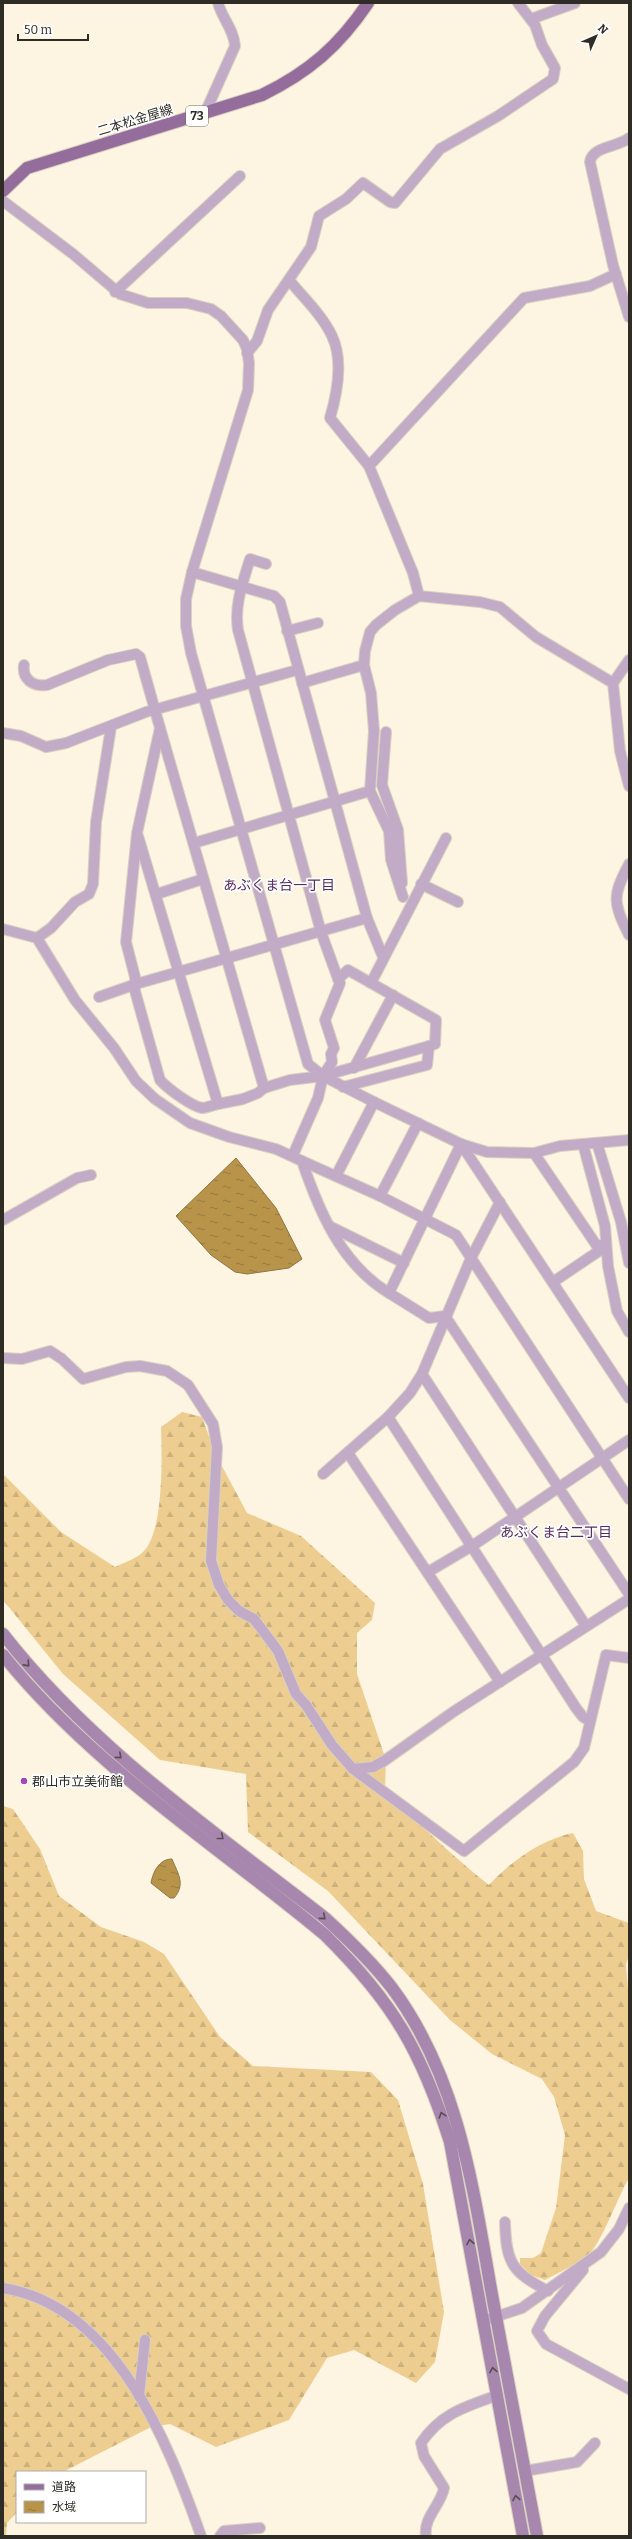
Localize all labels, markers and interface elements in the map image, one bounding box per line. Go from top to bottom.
scale bar [18,16,88,42]
north arrow [576,16,616,56]
text: N [595,22,611,37]
text: 50 m [24,23,53,37]
street label: 二本松金屋線 [96,101,174,139]
road number: 73 [186,106,208,126]
district label: あぶくま台一丁目 [223,877,335,894]
district label: あぶくま台二丁目 [500,1524,612,1541]
one-way arrow [23,1659,30,1667]
one-way arrow [114,1751,122,1759]
place label: 郡山市立美術館 [32,1774,123,1789]
marker: 郡山市立美術館 [19,1776,29,1786]
one-way arrow [216,1832,223,1839]
one-way arrow [318,1913,326,1920]
one-way arrow [438,2112,447,2119]
one-way arrow [467,2239,475,2245]
one-way arrow [489,2367,498,2373]
legend [16,2471,146,2523]
text: 道路 [52,2480,76,2494]
one-way arrow [513,2495,521,2501]
text: 水域 [52,2500,76,2514]

